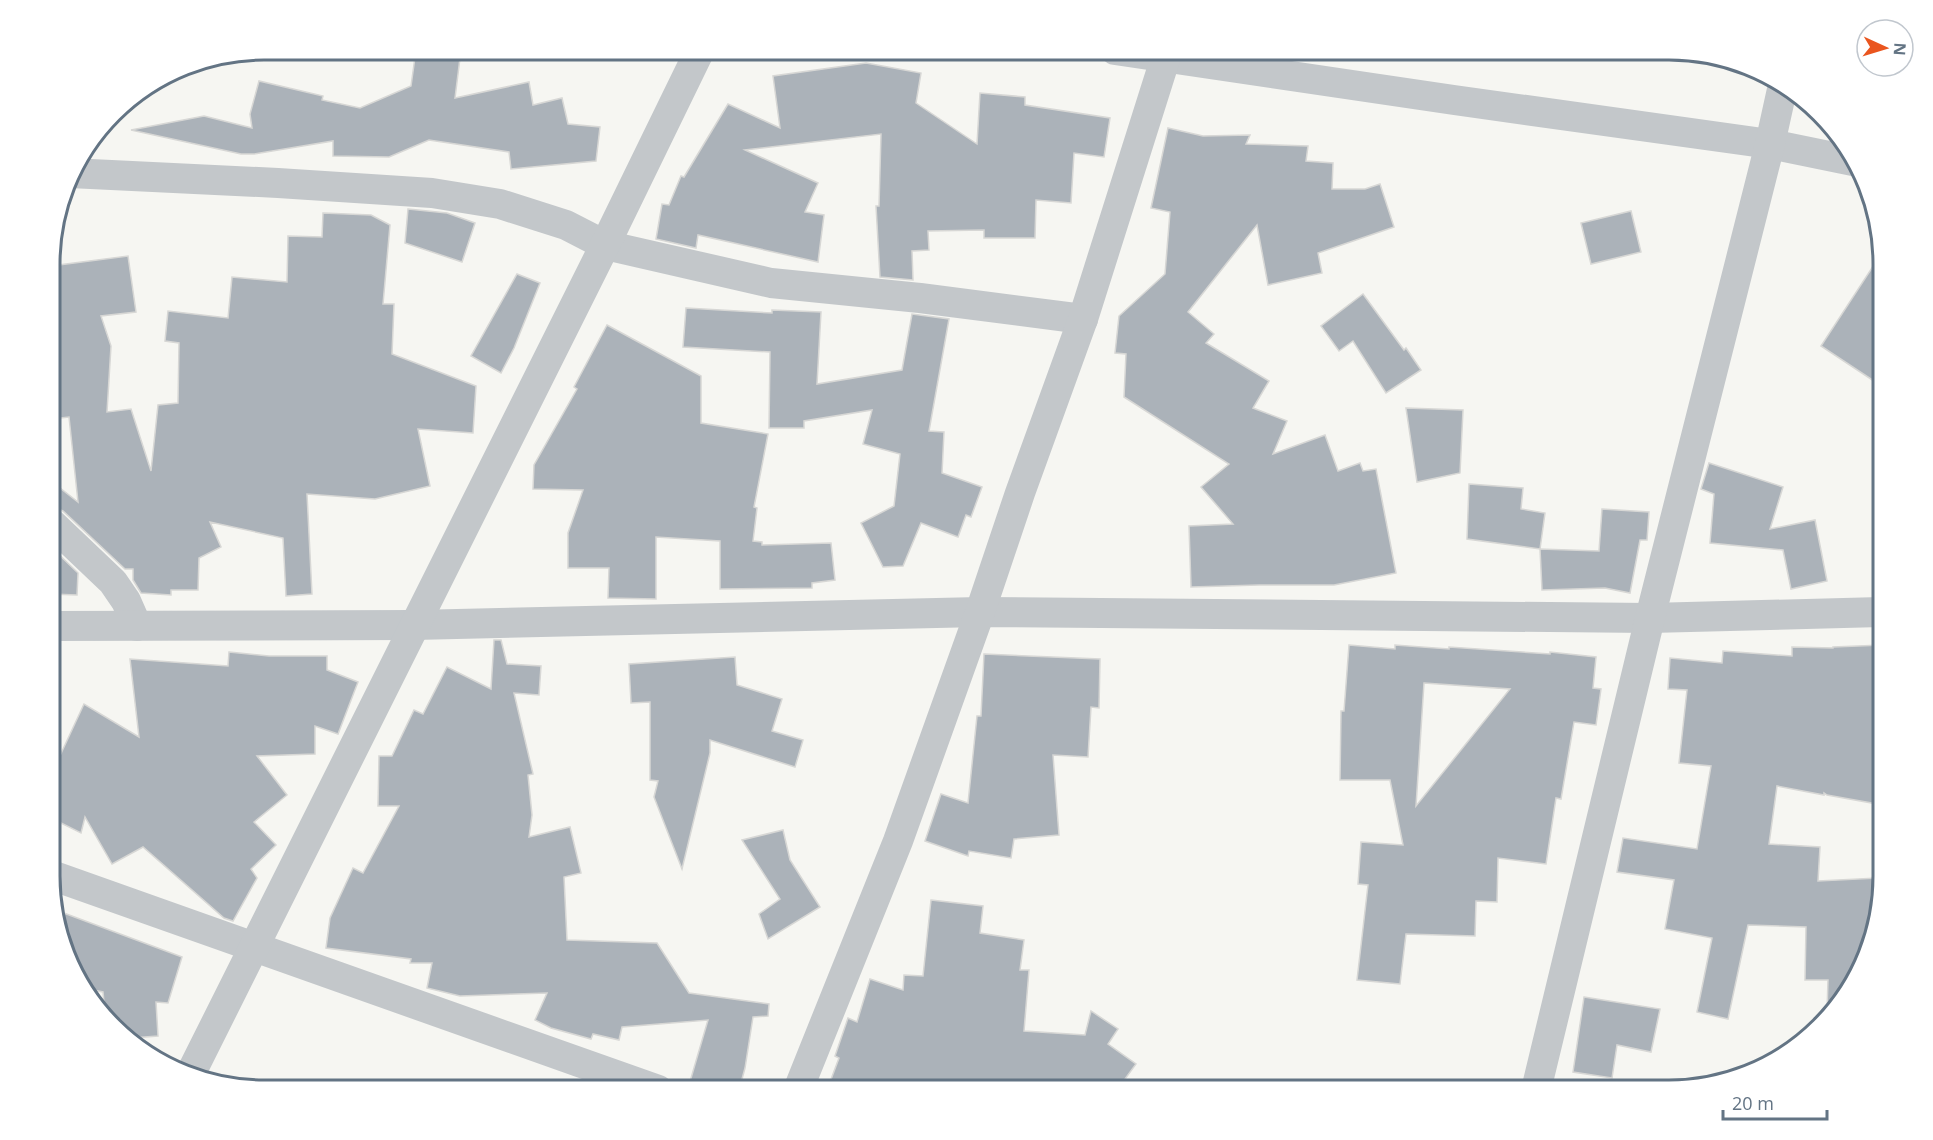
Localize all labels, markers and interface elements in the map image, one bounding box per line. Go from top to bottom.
north arrow [1855,18,1915,78]
text: N [1889,42,1911,56]
scale bar [1723,1083,1826,1121]
text: 20 m [1732,1091,1774,1115]

